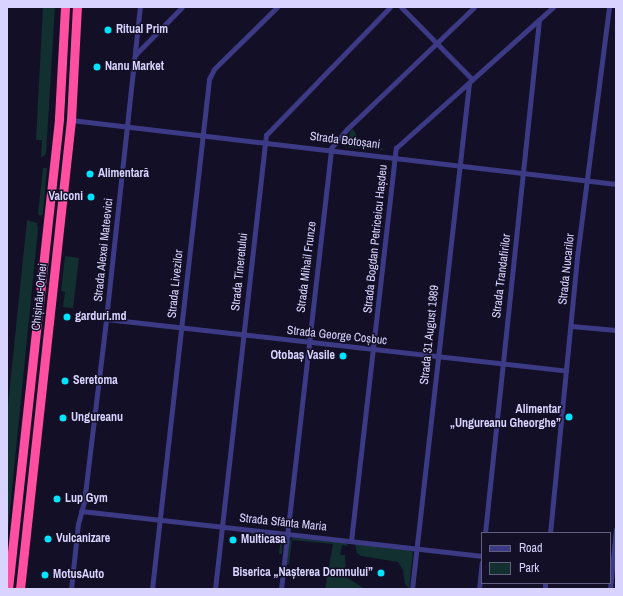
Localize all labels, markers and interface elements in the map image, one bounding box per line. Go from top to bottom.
place label: Ritual Prim [116,23,168,37]
marker: Ritual Prim [103,25,113,35]
place label: Nanu Market [105,60,164,74]
marker: Nanu Market [92,62,102,72]
street label: Strada Botoșani [309,130,381,152]
street label: Strada Bogdan Petriceicu Hașdeu [361,164,391,314]
place label: Alimentară [98,167,149,181]
marker: Alimentară [85,169,95,179]
place label: Valconi [49,190,83,204]
marker: Valconi [86,192,96,202]
street label: Strada Alexei Mateevici [91,197,117,303]
street label: Strada Mihail Frunze [294,221,320,313]
street label: Strada Tineretului [229,232,251,312]
street label: Strada Trandafirilor [490,233,514,319]
street label: Strada Nucarilor [556,233,578,305]
street label: Strada Livezilor [165,249,187,319]
street label: Chișinău-Orhei [29,263,51,331]
street label: Strada 31 August 1989 [418,284,442,386]
place label: garduri.md [75,310,126,324]
marker: garduri.md [62,312,72,322]
street label: Strada George Coșbuc [286,324,388,348]
place label: Otobaș Vasile [270,349,335,363]
marker: Otobaș Vasile [338,351,348,361]
place label: Seretoma [73,374,118,388]
marker: Seretoma [60,376,70,386]
place label: Alimentar „Ungureanu Gheorghe” [450,403,561,431]
place label: Ungureanu [71,411,123,425]
marker: Alimentar „Ungureanu Gheorghe” [564,412,574,422]
marker: Ungureanu [58,413,68,423]
place label: Lup Gym [65,492,108,506]
marker: Lup Gym [52,494,62,504]
street label: Strada Sfânta Maria [238,511,328,535]
place label: Vulcanizare [56,532,110,546]
legend [481,532,611,584]
place label: Multicasa [241,533,286,547]
marker: Vulcanizare [43,534,53,544]
marker: Multicasa [228,535,238,545]
text: Road [519,540,543,556]
text: Park [519,560,539,576]
place label: Biserica „Nașterea Domnului” [232,566,373,580]
place label: MotusAuto [53,568,104,582]
marker: Biserica „Nașterea Domnului” [376,568,386,578]
marker: MotusAuto [40,570,50,580]

